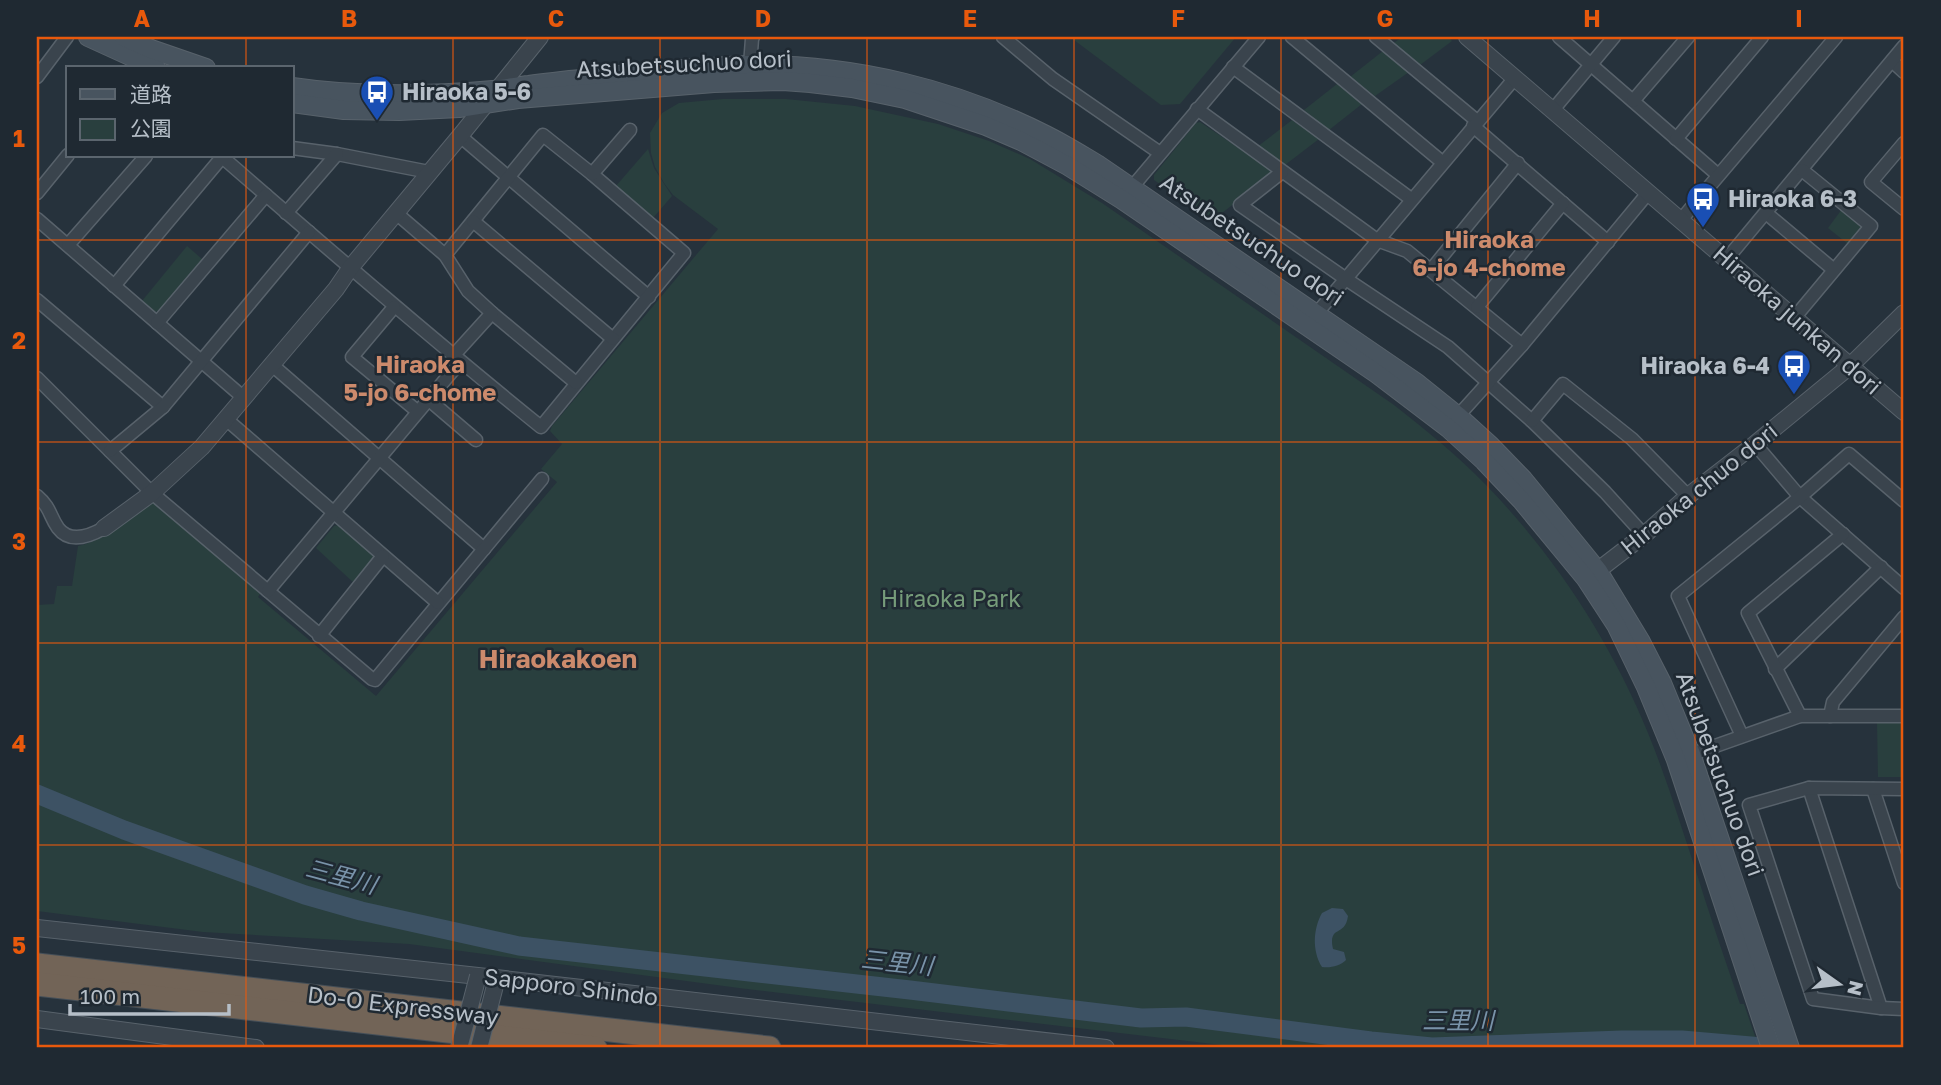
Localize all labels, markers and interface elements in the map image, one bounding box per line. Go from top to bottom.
text: A [134,4,151,32]
text: B [341,4,357,32]
text: C [548,4,564,32]
text: D [755,4,771,32]
text: E [963,4,977,32]
text: F [1171,4,1185,32]
text: G [1377,4,1393,32]
text: H [1583,4,1601,32]
text: I [1795,4,1803,32]
street label: Atsubetsuchuo dori [575,43,792,83]
legend [66,66,294,158]
bus stop icon: Hiraoka 5-6 [358,73,396,122]
place label: Hiraoka 5-6 [402,77,531,105]
text: 道路 [130,81,172,107]
text: 公園 [130,115,172,141]
text: 1 [13,124,25,152]
street label: Atsubetsuchuo dori [1155,167,1350,311]
bus stop icon: Hiraoka 6-3 [1684,180,1722,229]
place label: Hiraoka 6-3 [1728,184,1857,212]
district label: Hiraoka 6-jo 4-chome [1412,224,1566,281]
street label: Hiraoka junkan dori [1708,239,1887,400]
text: 2 [12,326,26,354]
bus stop icon: Hiraoka 6-4 [1775,347,1813,396]
district label: Hiraoka 5-jo 6-chome [344,349,496,406]
place label: Hiraoka 6-4 [1641,351,1770,379]
street label: Hiraoka chuo dori [1614,416,1783,560]
text: 3 [12,527,26,555]
park label: Hiraoka Park [881,584,1021,612]
district label: Hiraokakoen [479,643,637,674]
street label: Atsubetsuchuo dori [1671,667,1771,880]
text: 4 [12,729,26,757]
water label: 三里川 [303,852,383,900]
text: 5 [12,931,26,959]
water label: 三里川 [860,943,937,980]
north arrow [1804,948,1874,1018]
street label: Sapporo Shindo [482,961,660,1011]
scale bar [70,973,229,1017]
text: N [1843,978,1869,998]
street label: Do-O Expressway [306,979,500,1031]
text: 100 m [80,983,140,1009]
water label: 三里川 [1422,1005,1497,1034]

